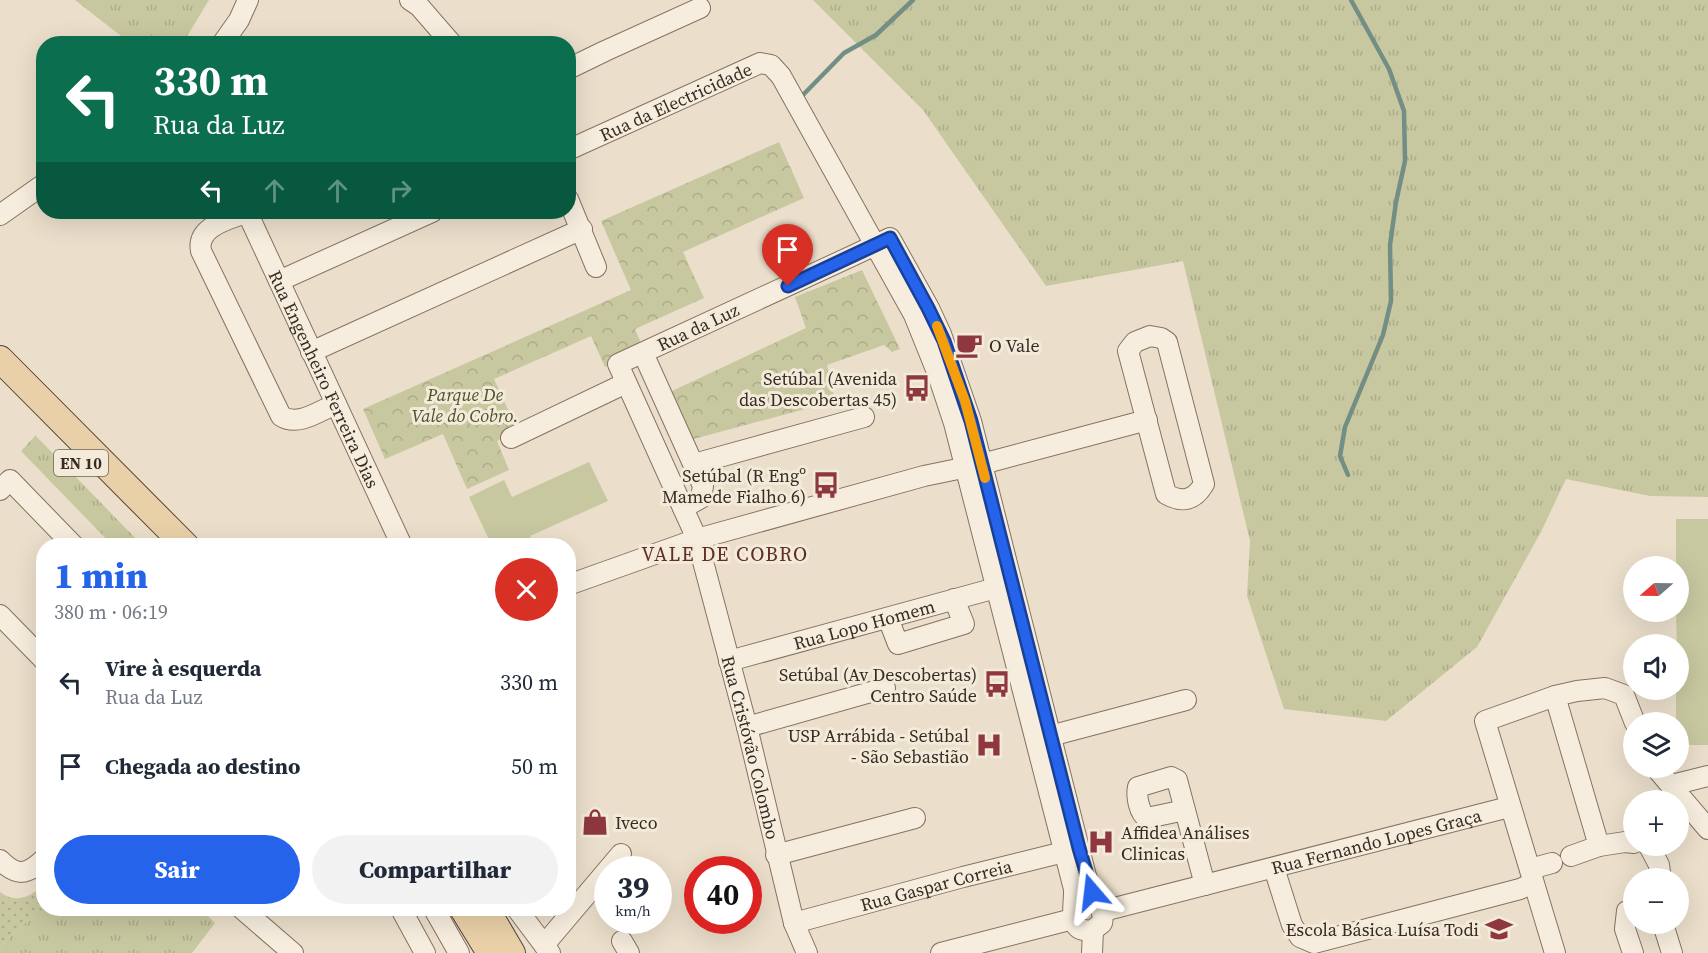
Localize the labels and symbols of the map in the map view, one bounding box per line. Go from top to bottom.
street label: Rua da Electricidade [595,56,756,147]
pin [762,224,813,286]
street label: Rua Engenheiro Ferreira Dias [263,266,386,492]
street label: Rua da Luz [653,297,743,357]
cafe icon: O Vale [954,330,984,360]
place label: O Vale [989,333,1040,358]
place label: Setúbal (Avenida das Descobertas 45) [739,366,898,412]
bus stop icon: Setúbal (Avenida das Descobertas 45) [902,373,932,403]
park label: Parque De Vale do Cobro. [411,382,519,428]
road number: EN 10 [54,450,108,476]
place label: Setúbal (R Engº Mamede Fialho 6) [662,463,806,509]
bus stop icon: Setúbal (R Engº Mamede Fialho 6) [811,470,841,500]
district label: VALE DE COBRO [641,540,809,568]
north arrow [1623,556,1689,622]
street label: Rua Lopo Homem [790,593,938,655]
street label: Rua Cristóvão Colombo [716,653,786,842]
place label: Setúbal (Av Descobertas) Centro Saúde [779,662,977,708]
bus stop icon: Setúbal (Av Descobertas) Centro Saúde [982,669,1012,699]
place label: USP Arrábida - Setúbal - São Sebastião [788,723,969,769]
hospital icon: USP Arrábida - Setúbal - São Sebastião [974,730,1004,760]
street label: Rua Fernando Lopes Graça [1268,802,1485,880]
shop icon: Iveco [580,807,610,837]
place label: Iveco [615,810,658,835]
place label: Affidea Análises Clinicas [1121,820,1250,866]
hospital icon: Affidea Análises Clinicas [1086,827,1116,857]
street label: Rua Gaspar Correia [857,853,1015,917]
speed limit sign: 40 [684,856,762,934]
position arrow [1060,860,1124,924]
school or university icon: Escola Básica Luísa Todi [1484,914,1514,944]
place label: Escola Básica Luísa Todi [1285,917,1479,942]

